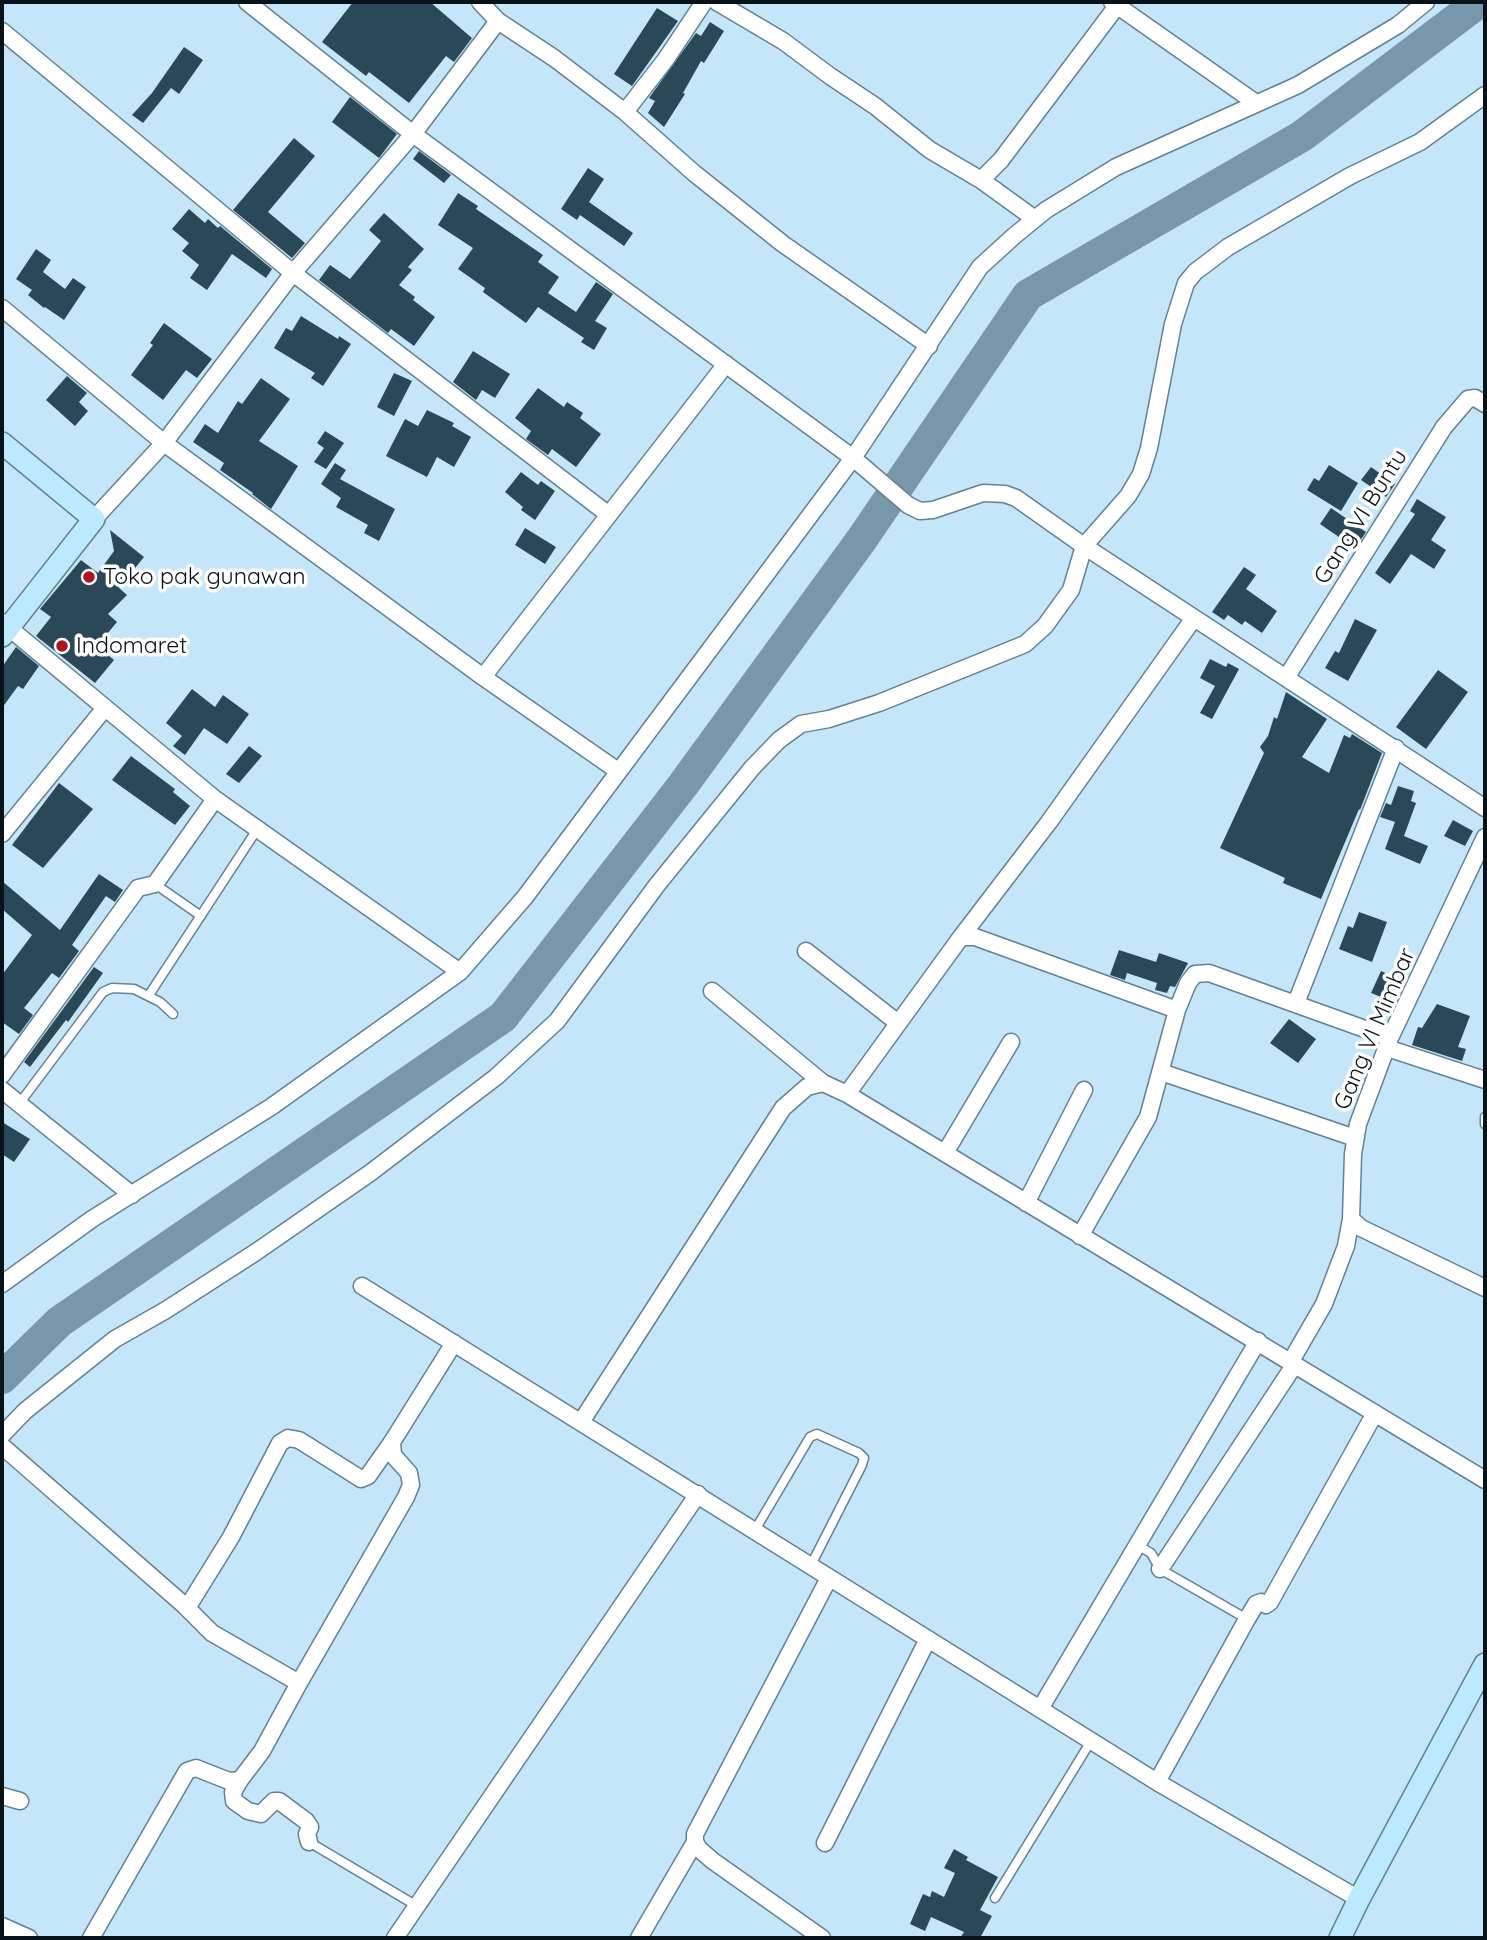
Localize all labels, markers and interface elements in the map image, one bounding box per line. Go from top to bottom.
street label: Gang VI Buntu [1309,445,1413,589]
place label: Toko pak gunawan [103,563,305,591]
marker: Toko pak gunawan [81,569,97,585]
place label: Indomaret [76,632,187,660]
marker: Indomaret [54,638,70,654]
street label: Gang VI Mimbar [1328,944,1422,1114]

